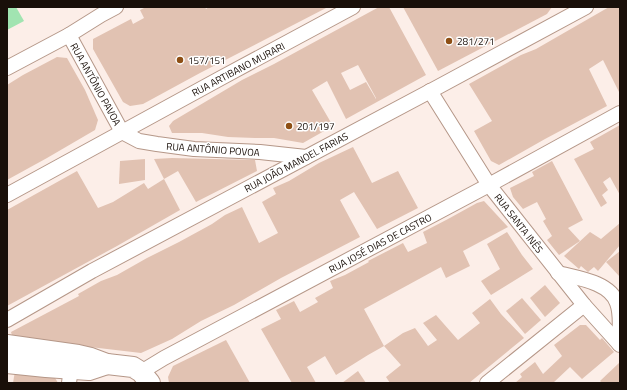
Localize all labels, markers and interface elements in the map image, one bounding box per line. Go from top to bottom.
place label: 281/271 [457,34,495,49]
marker: 281/271 [444,36,454,46]
street label: RUA ARTIBANO MURARI [189,39,287,100]
street label: RUA ANTÔNIO PAVOA [67,40,125,128]
place label: 157/151 [188,53,226,68]
marker: 157/151 [175,55,185,65]
place label: 201/197 [297,119,335,134]
marker: 201/197 [284,121,294,131]
street label: RUA JOÃO MANOEL FARIAS [242,129,351,196]
street label: RUA ANTÔNIO POVOA [166,139,260,160]
street label: RUA SANTA INÊS [491,190,547,256]
street label: RUA JOSÉ DIAS DE CASTRO [326,210,435,277]

